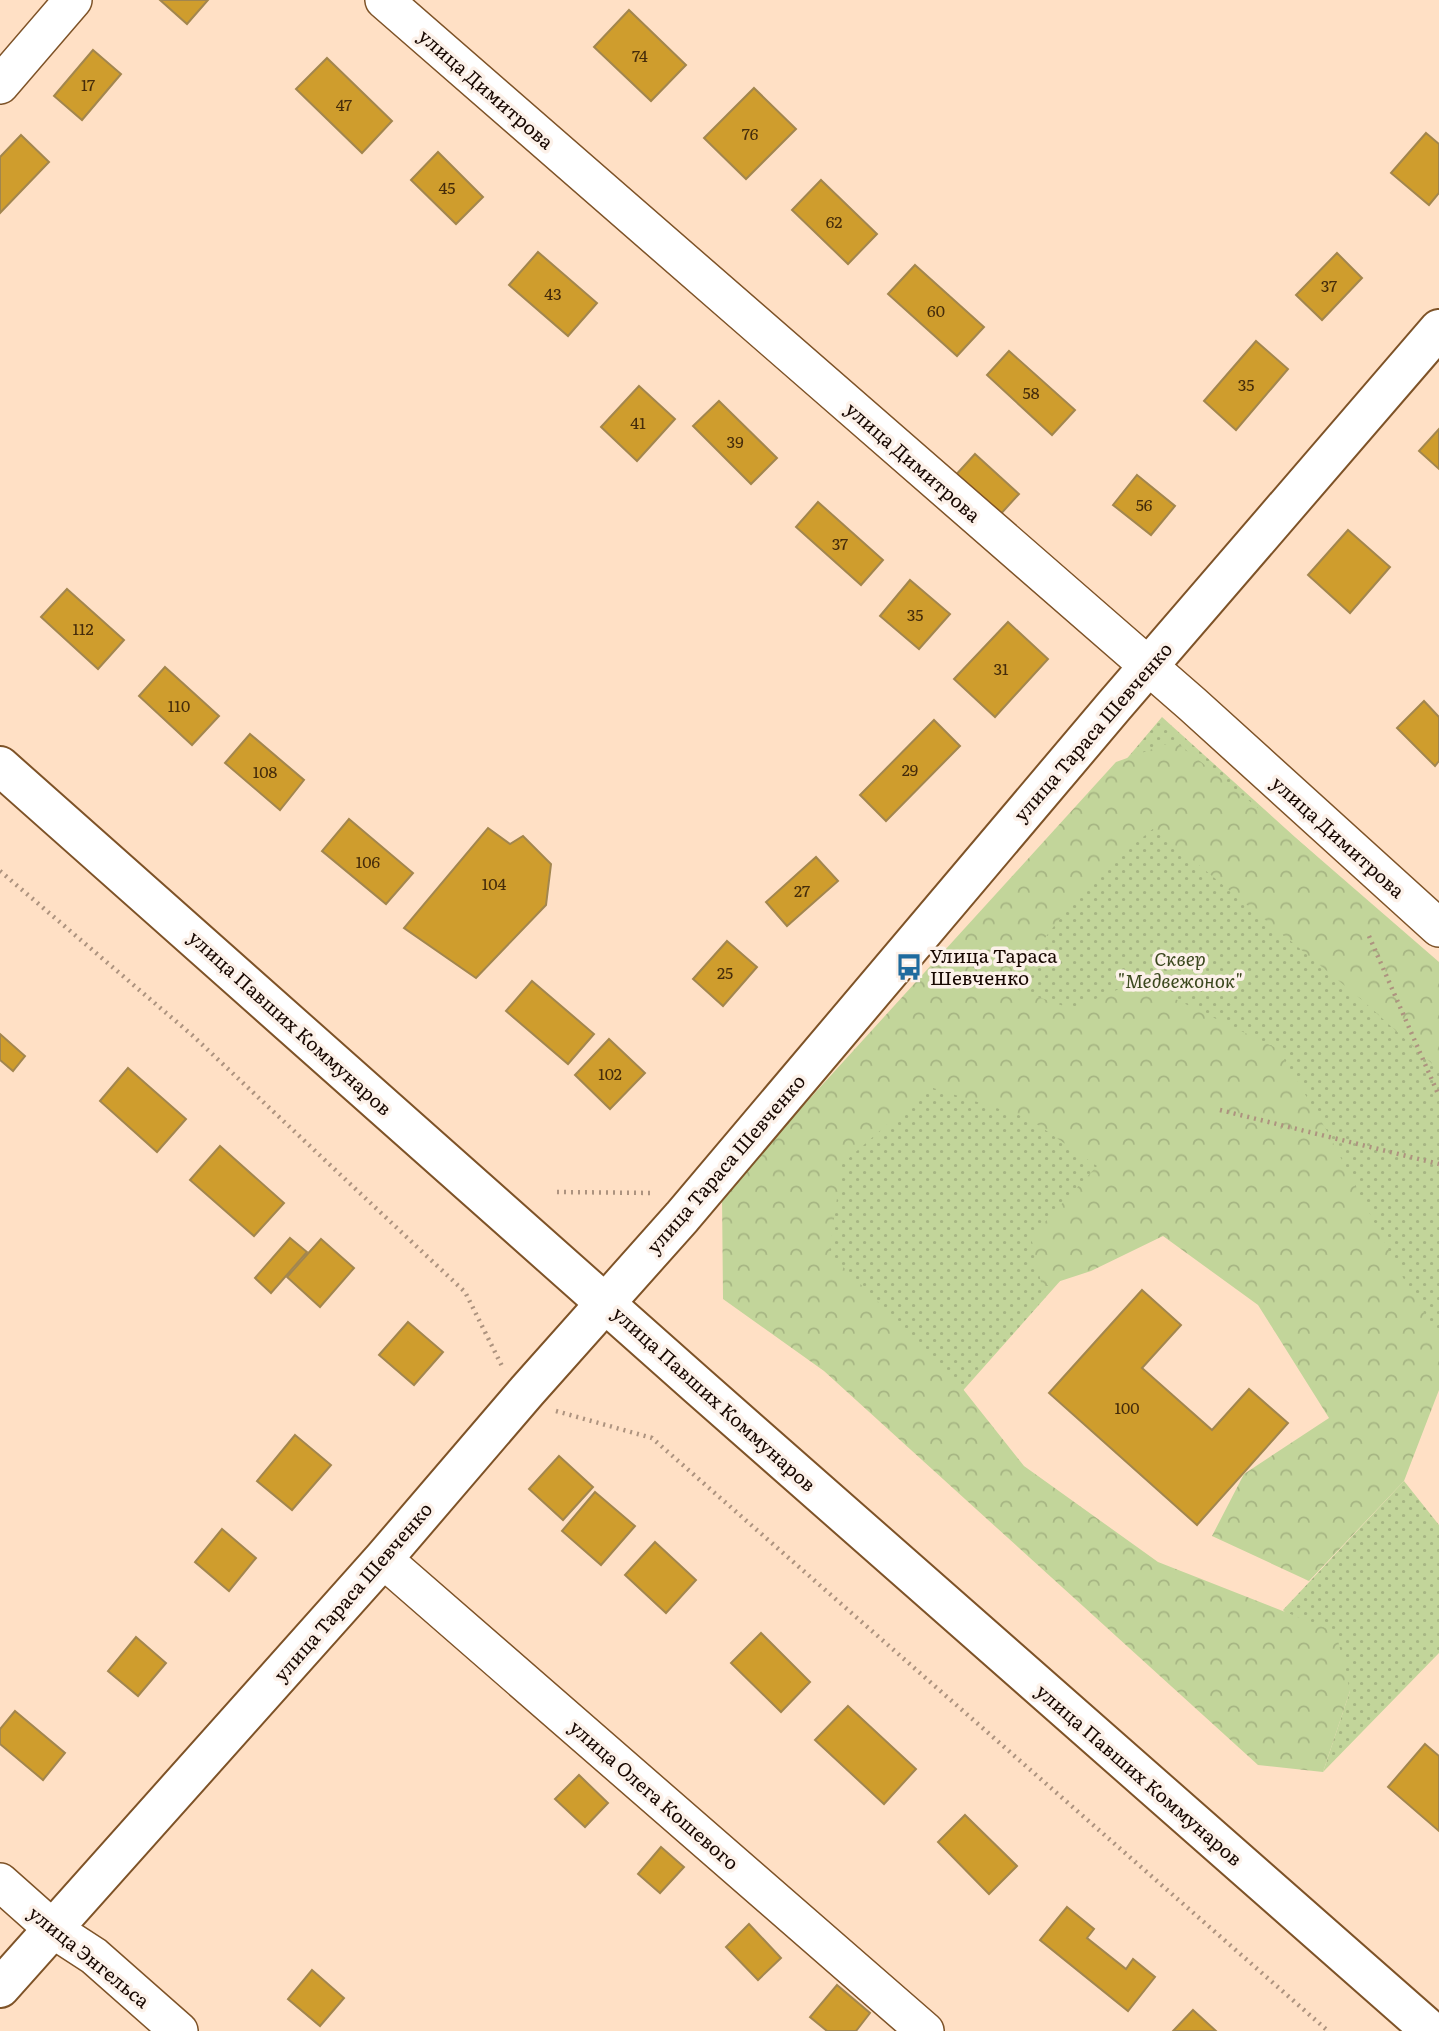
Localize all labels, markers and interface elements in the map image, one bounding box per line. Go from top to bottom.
street label: улица Димитрова [413,22,561,155]
house number: 74 [632,43,648,67]
house number: 17 [81,72,95,96]
house number: 47 [336,92,352,116]
house number: 76 [742,121,759,145]
house number: 45 [439,175,455,199]
house number: 62 [826,209,842,233]
house number: 37 [1321,273,1337,297]
house number: 43 [544,281,562,305]
house number: 60 [927,298,945,322]
house number: 35 [1238,372,1254,396]
house number: 58 [1023,380,1040,404]
street label: улица Димитрова [840,395,988,528]
house number: 41 [630,410,646,434]
house number: 39 [726,429,744,453]
house number: 56 [1136,492,1153,516]
house number: 37 [832,531,848,555]
house number: 35 [907,602,923,626]
house number: 112 [72,616,94,640]
street label: улица Тараса Шевченко [1006,635,1178,827]
house number: 31 [993,656,1009,680]
house number: 110 [168,693,190,717]
house number: 29 [902,757,918,781]
house number: 108 [253,759,277,783]
street label: улица Димитрова [1266,769,1412,904]
house number: 106 [356,849,381,873]
house number: 104 [482,871,506,895]
house number: 27 [794,878,810,902]
street label: улица Павших Коммунаров [183,923,399,1121]
place label: Улица Тараса Шевченко [930,941,1058,991]
park label: Сквер "Медвежонок" [1117,944,1243,994]
bus stop icon: Улица Тараса Шевченко [894,952,924,982]
house number: 25 [717,960,733,984]
house number: 102 [598,1061,622,1085]
street label: улица Тараса Шевченко [639,1067,811,1259]
street label: улица Павших Коммунаров [607,1299,823,1497]
house number: 100 [1114,1395,1140,1419]
street label: улица Тараса Шевченко [266,1495,438,1687]
street label: улица Павших Коммунаров [1030,1677,1249,1872]
street label: улица Олега Кошевого [564,1713,745,1876]
street label: улица Энгельса [23,1899,157,2014]

